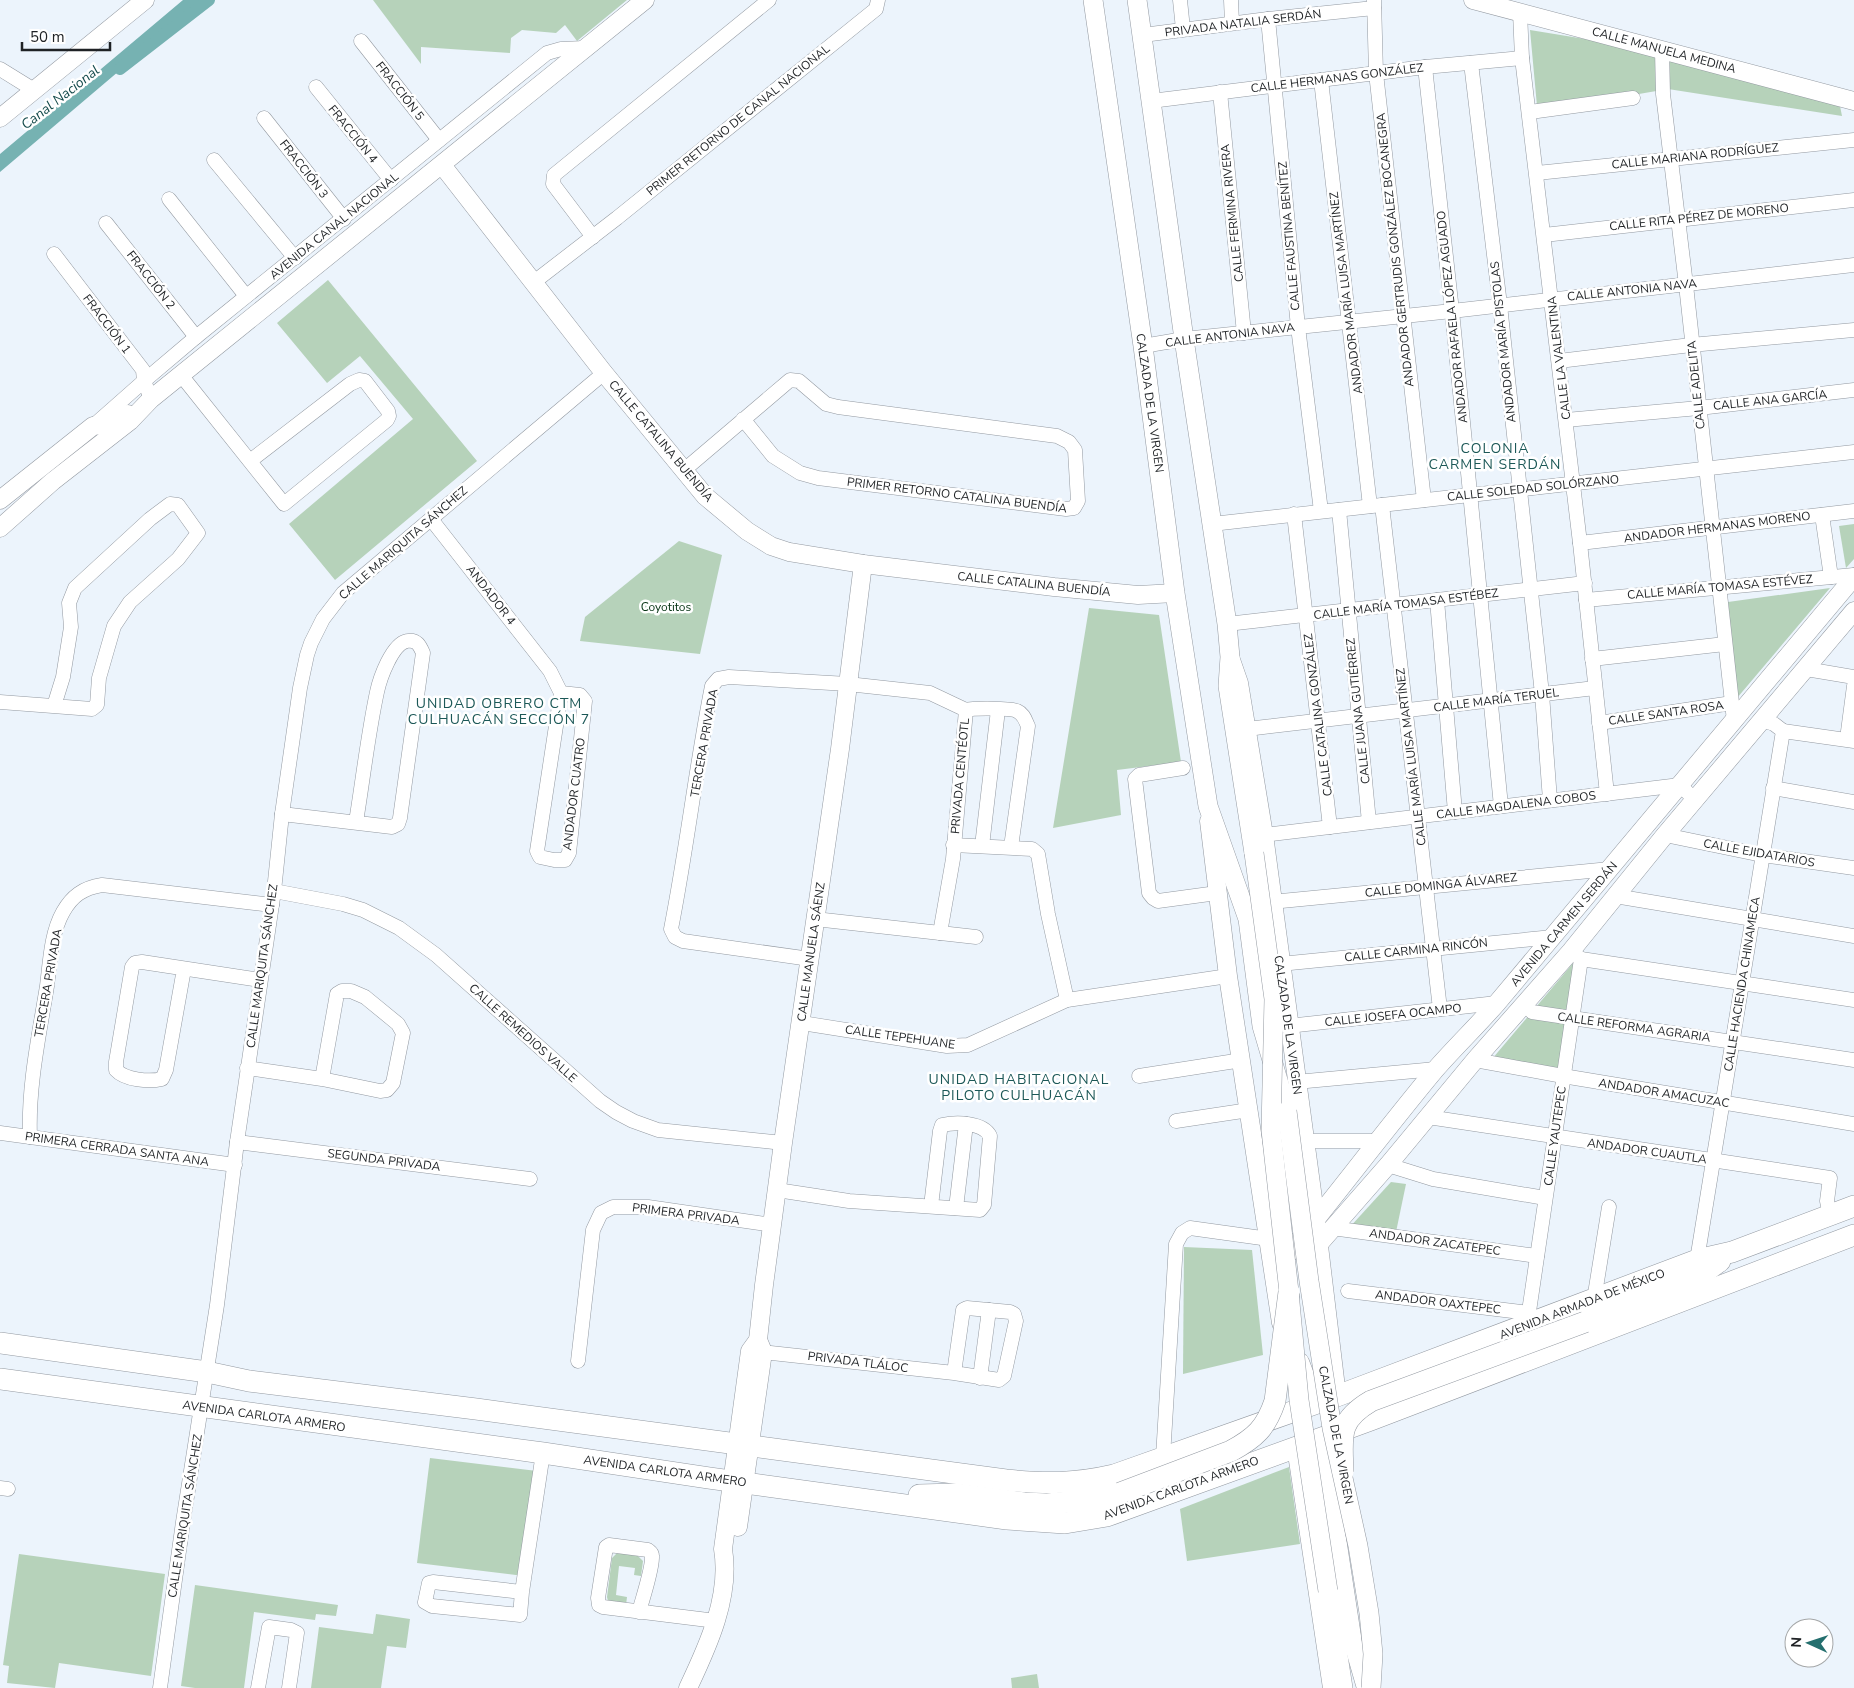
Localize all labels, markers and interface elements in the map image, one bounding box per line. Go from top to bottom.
street label: PRIVADA NATALIA SERDÁN [1164,5,1322,41]
scale bar [22,20,110,52]
street label: CALLE MANUELA MEDINA [1590,23,1738,77]
text: 50 m [30,27,65,47]
street label: PRIMER RETORNO DE CANAL NACIONAL [643,41,833,199]
street label: FRACCIÓN 5 [372,58,428,124]
street label: CALLE HERMANAS GONZÁLEZ [1250,59,1424,97]
water label: Canal Nacional [17,61,103,134]
street label: FRACCIÓN 4 [325,102,381,166]
street label: ANDADOR GERTRUDIS GONZÁLEZ BOCANEGRA [1373,112,1417,388]
street label: FRACCIÓN 3 [276,136,332,202]
street label: CALLE MARIANA RODRÍGUEZ [1611,139,1779,173]
street label: CALLE FERMINA RIVERA [1217,143,1247,283]
street label: CALLE FAUSTINA BENÍTEZ [1275,161,1303,311]
street label: AVENIDA CANAL NACIONAL [266,169,402,283]
street label: ANDADOR MARÍA LUISA MARTÍNEZ [1326,191,1366,395]
street label: CALLE RITA PÉREZ DE MORENO [1609,200,1789,234]
street label: ANDADOR RAFAELA LÓPEZ AGUADO [1433,210,1471,424]
street label: FRACCIÓN 2 [123,247,179,313]
street label: ANDADOR MARÍA PISTOLAS [1487,260,1519,424]
street label: CALLE ANTONIA NAVA [1566,275,1698,305]
street label: FRACCIÓN 1 [79,291,135,357]
street label: CALLE LA VALENTINA [1543,295,1575,421]
street label: CALLE ANTONIA NAVA [1164,319,1296,351]
street label: CALZADA DE LA VIRGEN [1132,332,1168,474]
street label: CALLE ADELITA [1683,340,1709,430]
street label: CALLE CATALINA BUENDÍA [605,377,717,505]
street label: CALLE ANA GARCÍA [1712,386,1828,414]
district label: COLONIA CARMEN SERDÁN [1429,439,1561,474]
street label: CALLE SOLEDAD SOLÓRZANO [1446,471,1620,505]
street label: PRIMER RETORNO CATALINA BUENDÍA [846,474,1068,516]
street label: CALLE MARIQUITA SÁNCHEZ [335,483,471,603]
street label: ANDADOR HERMANAS MORENO [1623,508,1811,546]
street label: ANDADOR 4 [463,562,519,628]
street label: CALLE CATALINA BUENDÍA [956,568,1112,600]
street label: CALLE MARÍA TOMASA ESTÉVEZ [1627,571,1813,603]
street label: CALLE MARÍA TOMASA ESTÉBEZ [1313,585,1499,623]
park label: Coyotitos [641,599,691,615]
street label: CALLE CATALINA GONZÁLEZ [1300,633,1336,797]
street label: CALLE JUANA GUTIÉRREZ [1342,637,1374,785]
street label: CALLE MARÍA LUISA MARTÍNEZ [1392,667,1430,847]
street label: CALLE MARÍA TERUEL [1432,684,1560,716]
street label: TERCERA PRIVADA [687,687,721,798]
district label: UNIDAD OBRERO CTM CULHUACÁN SECCIÓN 7 [408,694,590,729]
street label: CALLE SANTA ROSA [1607,697,1725,729]
street label: PRIVADA CENTÉOTL [947,717,973,835]
street label: ANDADOR CUATRO [559,737,589,851]
street label: CALLE MAGDALENA COBOS [1435,787,1597,823]
street label: CALLE EJIDATARIOS [1702,835,1816,871]
street label: AVENIDA CARMEN SERDÁN [1507,858,1621,990]
street label: CALLE DOMINGA ÁLVAREZ [1364,869,1518,901]
street label: CALLE MANUELA SÁENZ [793,881,829,1023]
street label: CALLE MARIQUITA SÁNCHEZ [243,883,281,1049]
street label: CALLE HACIENDA CHINAMECA [1720,895,1764,1073]
street label: TERCERA PRIVADA [31,927,65,1038]
street label: CALLE CARMINA RINCÓN [1343,935,1489,965]
street label: CALZADA DE LA VIRGEN [1270,954,1306,1096]
street label: CALLE REMEDIOS VALLE [466,980,580,1086]
street label: CALLE JOSEFA OCAMPO [1324,1000,1462,1030]
street label: CALLE REFORMA AGRARIA [1557,1008,1712,1046]
street label: CALLE TEPEHUANE [844,1021,956,1053]
district label: UNIDAD HABITACIONAL PILOTO CULHUACÁN [929,1070,1109,1105]
street label: ANDADOR AMACUZAC [1597,1075,1731,1111]
street label: CALLE YAUTEPEC [1540,1085,1570,1187]
street label: PRIMERA CERRADA SANTA ANA [24,1128,210,1170]
street label: ANDADOR CUAUTLA [1586,1135,1708,1167]
street label: SEGUNDA PRIVADA [327,1145,442,1175]
street label: PRIMERA PRIVADA [631,1199,741,1229]
street label: ANDADOR ZACATEPEC [1368,1225,1502,1259]
street label: AVENIDA ARMADA DE MÉXICO [1497,1265,1667,1343]
street label: ANDADOR OAXTEPEC [1374,1286,1502,1318]
street label: PRIVADA TLÁLOC [807,1348,909,1376]
street label: CALZADA DE LA VIRGEN [1315,1365,1357,1505]
street label: AVENIDA CARLOTA ARMERO [181,1397,347,1435]
street label: CALLE MARIQUITA SÁNCHEZ [164,1433,206,1599]
street label: AVENIDA CARLOTA ARMERO [582,1452,748,1490]
street label: AVENIDA CARLOTA ARMERO [1101,1452,1261,1524]
north arrow [1784,1618,1834,1668]
text: N [1787,1637,1806,1648]

